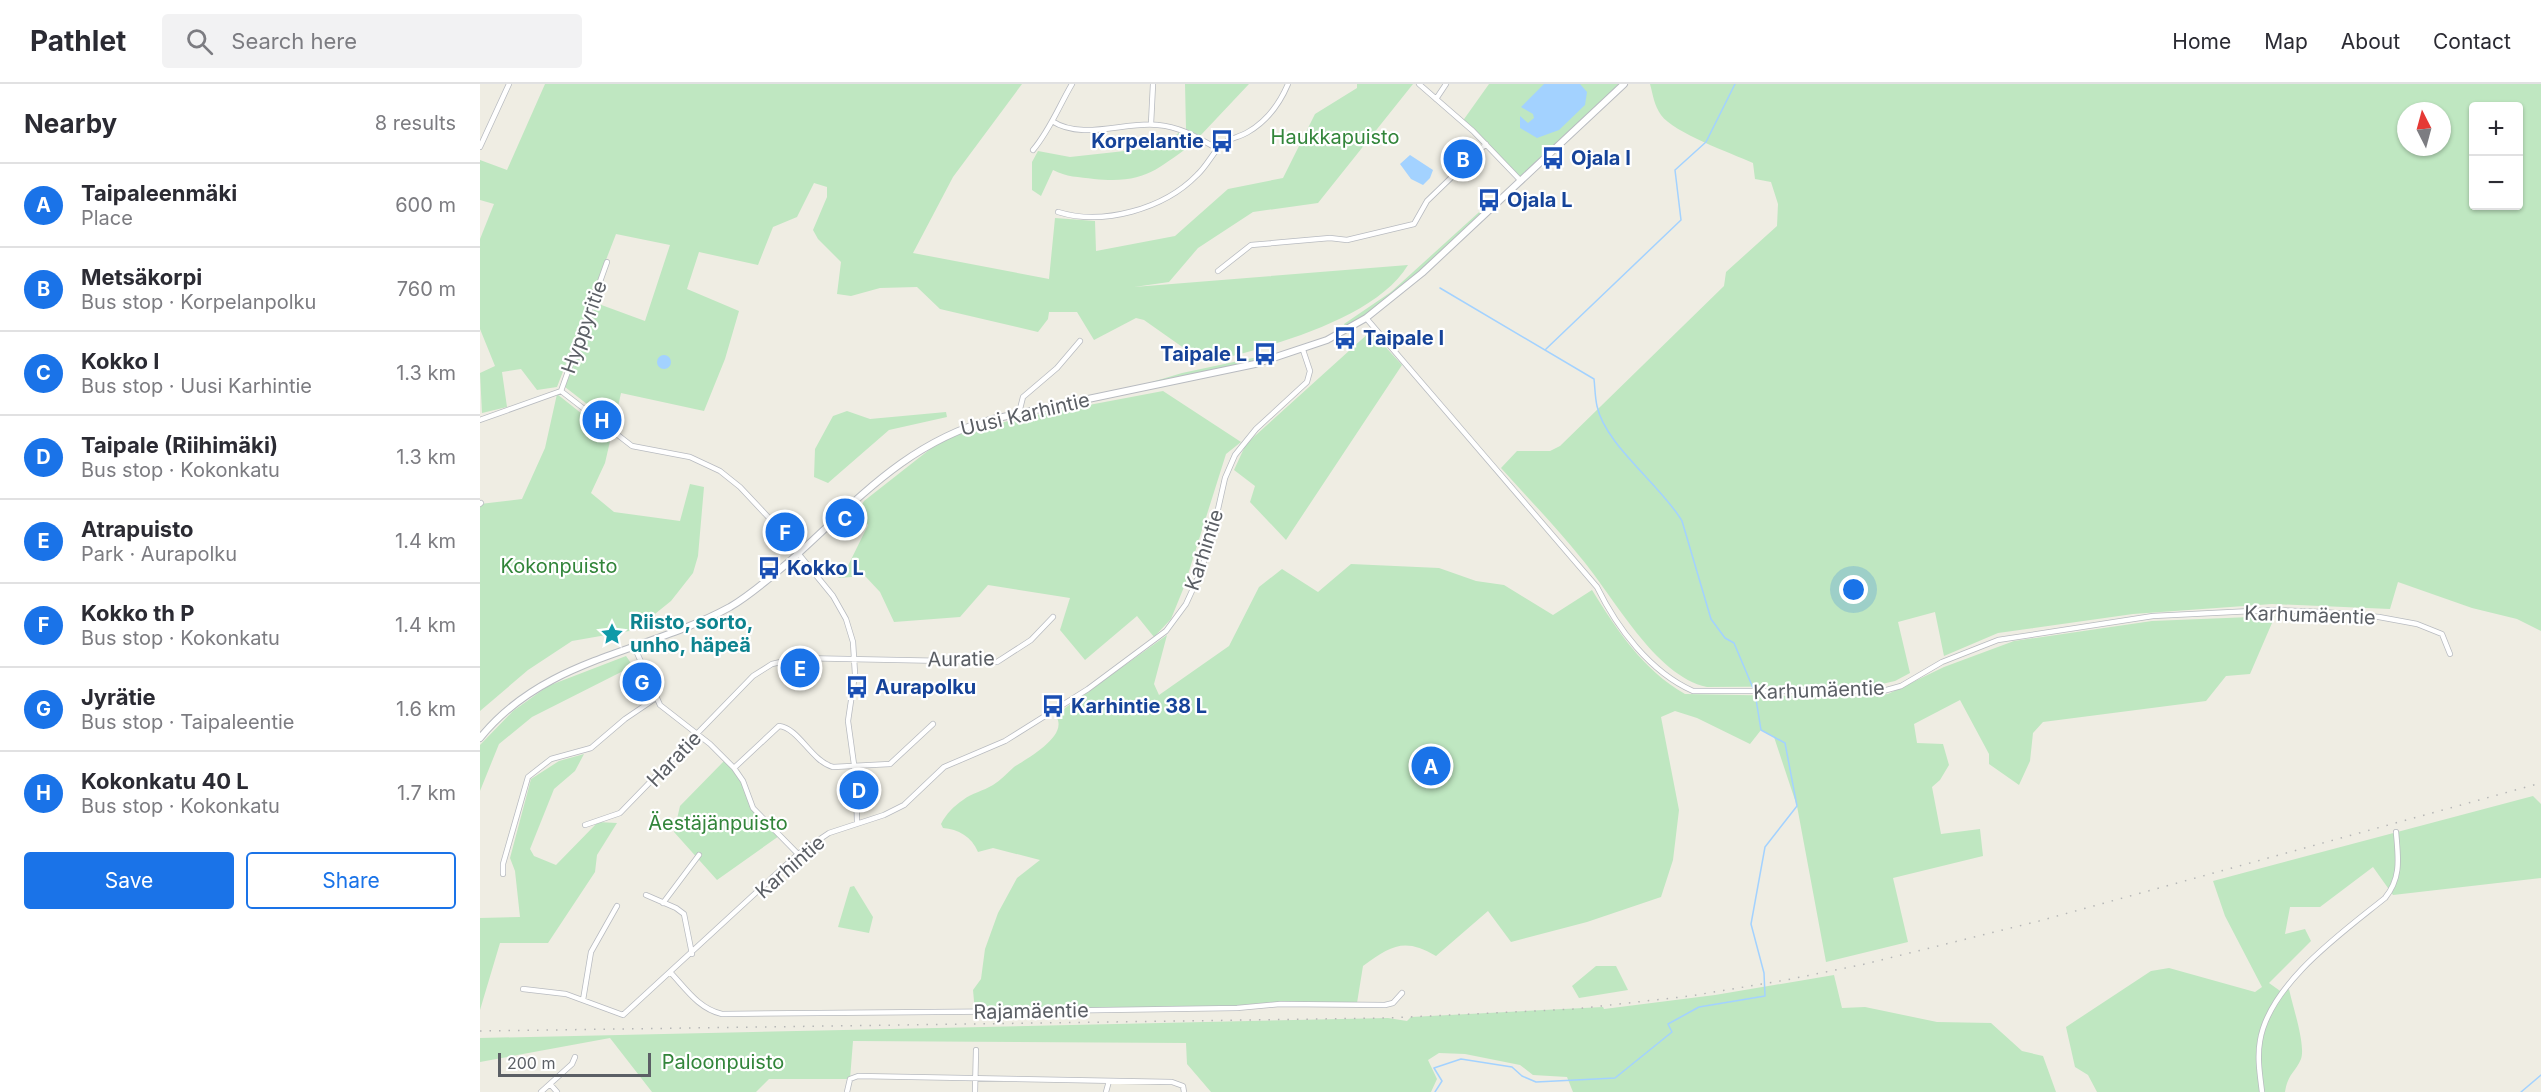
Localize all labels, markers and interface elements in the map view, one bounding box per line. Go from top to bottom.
search box [162,14,582,68]
text: Pathlet [30,24,126,58]
icon: search [183,25,216,58]
text: Search here [231,28,357,54]
text: Home [2172,29,2231,54]
text: Map [2264,29,2308,54]
text: About [2341,29,2400,54]
text: Contact [2433,29,2511,54]
north arrow [2397,102,2451,156]
map controls [2469,102,2523,210]
button: + [2469,102,2523,156]
text: Nearby [24,108,117,139]
text: 8 results [375,111,456,135]
park label: Haukkapuisto [1271,125,1399,149]
bus stop icon: Korpelantie [1209,128,1235,154]
place label: Korpelantie [1091,129,1204,153]
pin: B [1444,136,1482,182]
bus stop icon: Ojala I [1540,145,1566,171]
place label: Ojala I [1571,146,1631,170]
button: − [2469,156,2523,210]
text: Taipaleenmäki [81,180,237,206]
bus stop icon: Ojala L [1476,187,1502,213]
place label: Ojala L [1507,188,1573,212]
text: A [36,193,51,217]
text: 600 m [395,193,456,217]
text: Place [81,206,133,230]
text: Metsäkorpi [81,264,202,290]
text: B [37,277,50,301]
text: 760 m [397,277,456,301]
street label: Hyppyritie [556,277,612,377]
text: Bus stop · Korpelanpolku [81,290,316,314]
bus stop icon: Taipale I [1332,325,1358,351]
place label: Taipale I [1363,326,1444,350]
bus stop icon: Taipale L [1252,341,1278,367]
place label: Taipale L [1160,342,1247,366]
text: Kokko I [81,348,159,374]
text: C [36,361,51,385]
text: 1.3 km [396,361,456,385]
text: Bus stop · Uusi Karhintie [81,374,312,398]
street label: Uusi Karhintie [958,387,1092,441]
pin: H [582,398,622,442]
text: Taipale (Riihimäki) [81,432,278,458]
text: D [36,445,51,469]
text: 1.3 km [396,445,456,469]
text: Bus stop · Kokonkatu [81,458,280,482]
pin: C [826,496,865,540]
street label: Karhintie [1180,506,1228,594]
pin: F [766,510,804,554]
text: Atrapuisto [81,516,194,542]
text: E [37,529,50,553]
text: 1.4 km [395,529,456,553]
text: Park · Aurapolku [81,542,237,566]
park label: Kokonpuisto [501,554,617,578]
bus stop icon: Kokko L [756,555,782,581]
place label: Kokko L [787,556,864,580]
your location [1839,575,1868,604]
text: Kokko th P [81,600,194,626]
street label: Karhumäentie [2244,601,2376,629]
place label: Riisto, sorto, unho, häpeä [630,610,753,657]
text: F [38,613,49,637]
text: 1.4 km [395,613,456,637]
place icon: Riisto, sorto, unho, häpeä [599,621,625,647]
text: Bus stop · Kokonkatu [81,626,280,650]
pin: E [780,646,820,690]
street label: Auratie [927,646,995,672]
pin: G [622,660,662,704]
bus stop icon: Aurapolku [844,674,870,700]
place label: Aurapolku [875,675,976,699]
street label: Karhumäentie [1753,676,1885,704]
text: Jyrätie [81,684,156,710]
bus stop icon: Karhintie 38 L [1040,693,1066,719]
place label: Karhintie 38 L [1071,694,1207,718]
text: G [36,697,51,721]
text: 1.6 km [396,697,456,721]
text: Bus stop · Taipaleentie [81,710,294,734]
street label: Haratie [642,726,706,792]
pin: A [1412,744,1450,788]
text: Kokonkatu 40 L [81,768,249,794]
pin: D [840,768,878,812]
text: H [36,781,51,805]
text: 1.7 km [397,781,456,805]
text: Bus stop · Kokonkatu [81,794,280,818]
park label: Äestäjänpuisto [648,811,788,835]
street label: Karhintie [750,830,830,904]
button: Save [24,852,234,909]
button: Share [246,852,456,909]
street label: Rajamäentie [973,998,1089,1024]
scale bar [498,1050,651,1078]
park label: Paloonpuisto [662,1050,784,1074]
text: 200 m [507,1053,555,1073]

